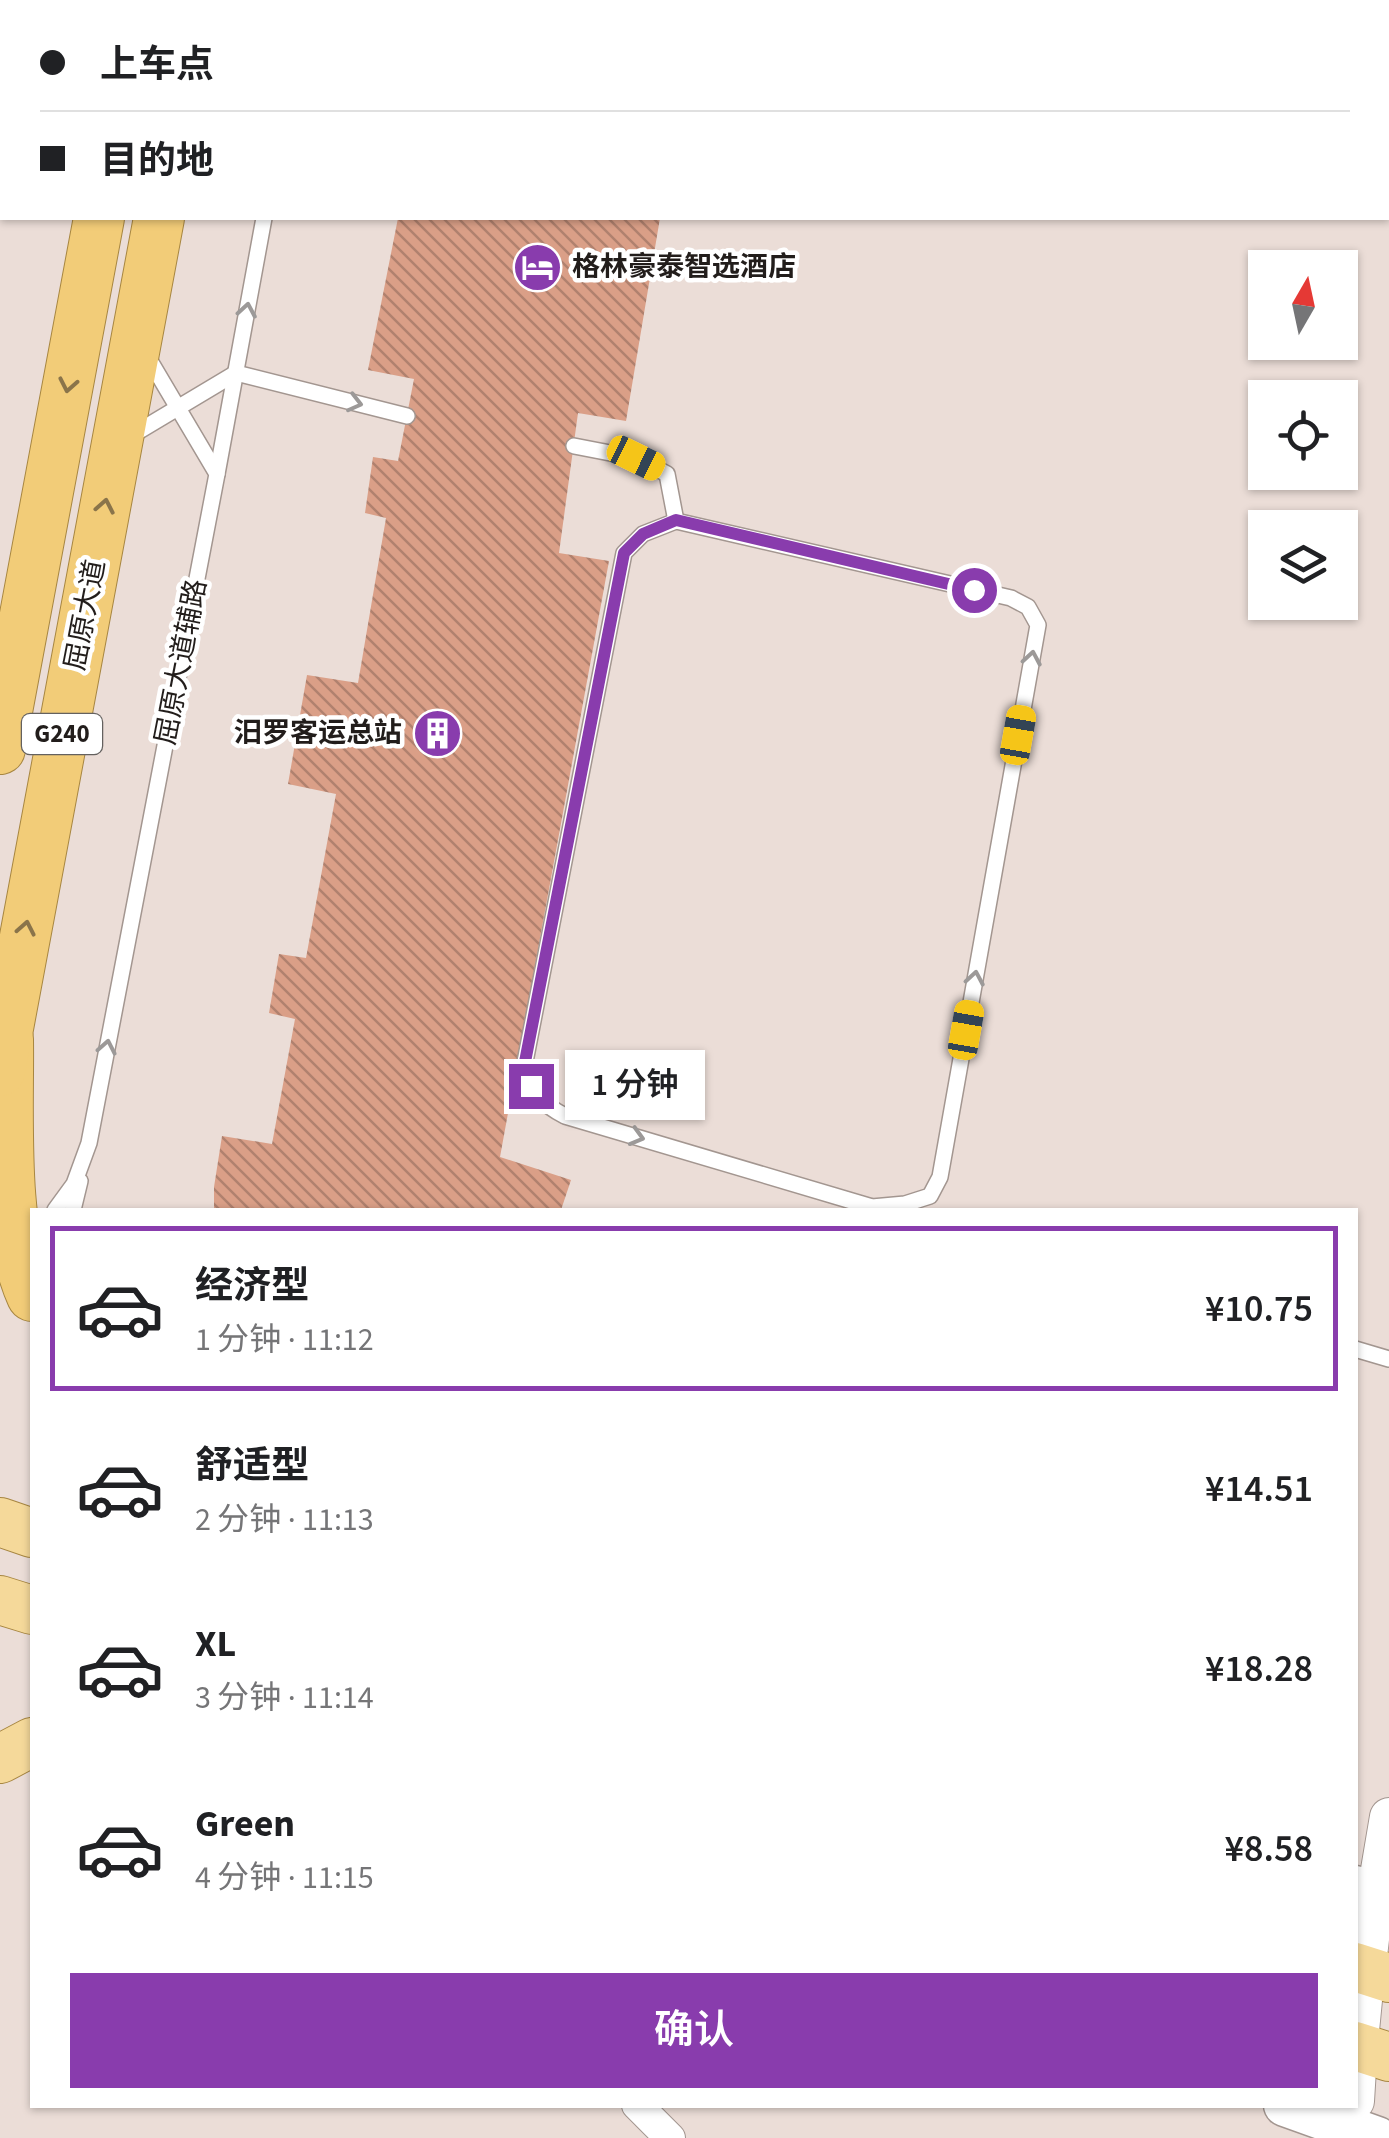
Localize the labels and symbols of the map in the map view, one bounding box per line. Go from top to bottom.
hotel icon: 格林豪泰智选酒店 [511,241,563,293]
place label: 格林豪泰智选酒店 [572,247,796,287]
north arrow [1248,250,1358,360]
one-way arrow [236,301,257,318]
one-way arrow [59,376,80,393]
one-way arrow [346,391,363,412]
car [602,431,670,485]
one-way arrow [94,497,115,514]
street label: 屈原大道 [55,556,115,674]
route start [952,568,997,613]
street label: 屈原大道辅路 [145,576,217,748]
one-way arrow [1021,650,1042,666]
car [998,703,1038,767]
building icon: 汨罗客运总站 [411,707,463,759]
place label: 汨罗客运总站 [234,713,402,753]
road number: G240 [22,714,102,754]
one-way arrow [15,920,36,937]
one-way arrow [964,970,985,986]
car [946,998,986,1062]
one-way arrow [96,1039,117,1056]
callout: 1 分钟 [566,1051,706,1121]
route end [509,1064,554,1109]
one-way arrow [627,1125,644,1146]

